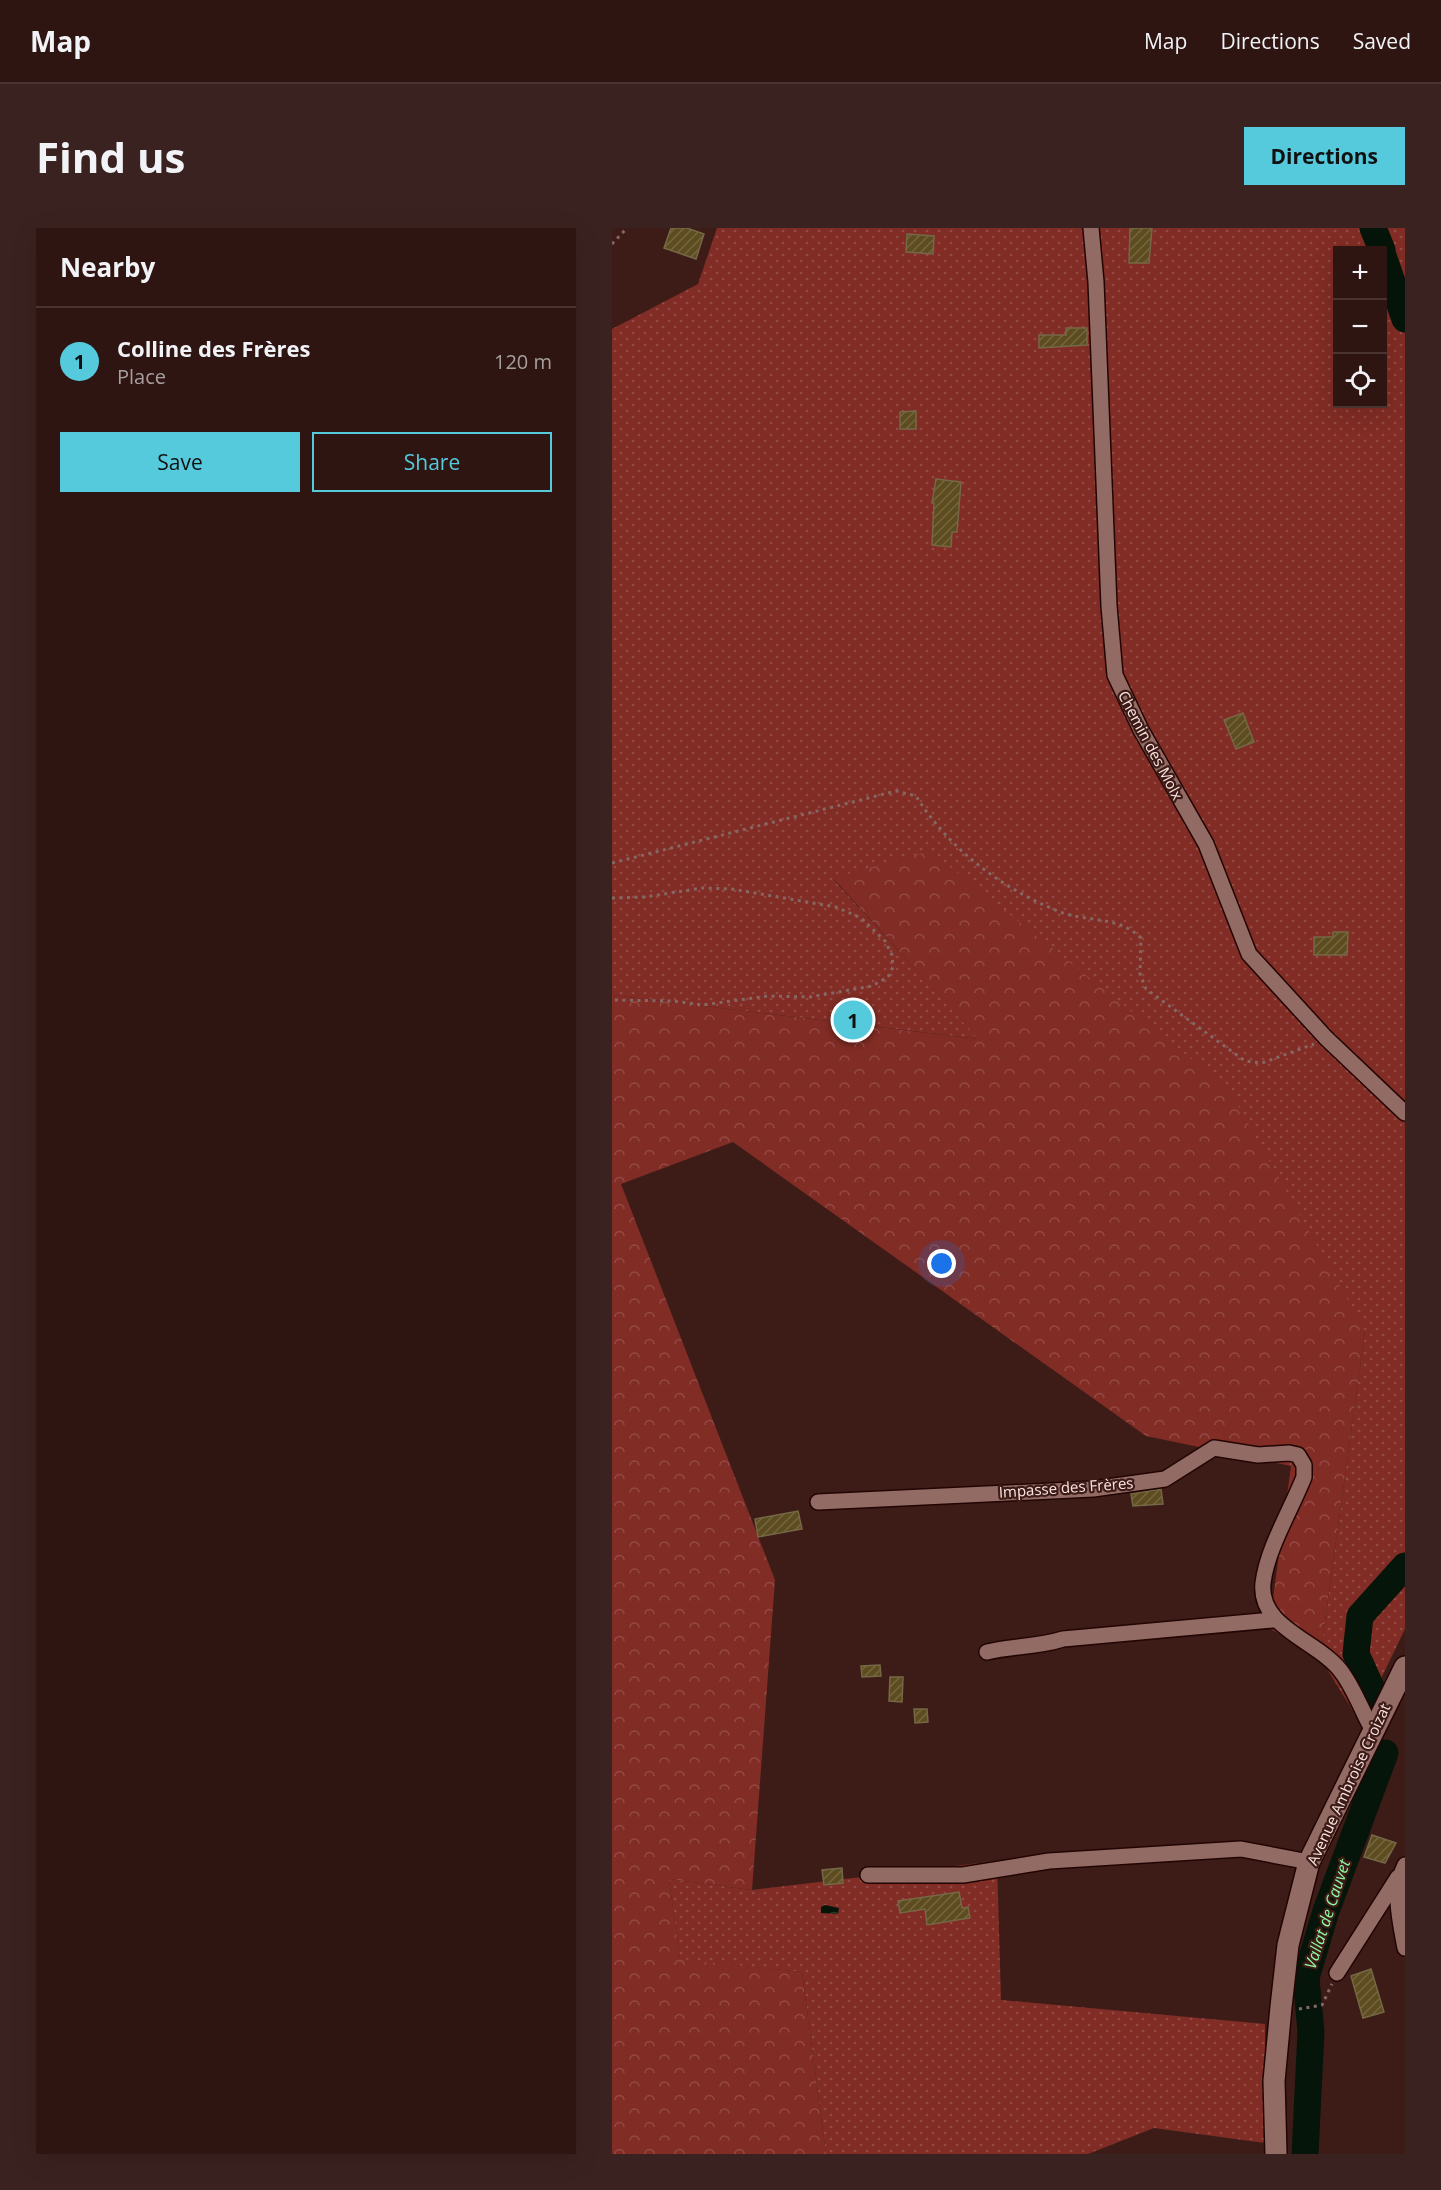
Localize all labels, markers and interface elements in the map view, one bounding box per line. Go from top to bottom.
text: Map [30,22,91,60]
text: Map [1144,27,1187,55]
text: Directions [1220,27,1320,55]
text: Saved [1353,27,1411,55]
button: Directions [1244,127,1405,185]
text: Find us [36,128,185,185]
map controls [1333,246,1387,408]
button: + [1333,246,1387,300]
text: Nearby [60,249,155,285]
button: − [1333,300,1387,354]
text: Colline des Frères [117,333,311,363]
text: 1 [74,348,85,375]
text: 120 m [494,348,552,375]
button: locate [1333,354,1387,408]
text: Place [117,363,166,390]
button: Save [60,432,300,492]
button: Share [312,432,552,492]
street label: Chemin des Molx [1114,687,1188,803]
pin: 1 [834,998,872,1042]
your location [927,1249,956,1278]
street label: Impasse des Frères [998,1472,1134,1502]
street label: Avenue Ambroise Croizat [1302,1700,1394,1868]
water label: Vallat de Cauvet [1299,1856,1355,1972]

